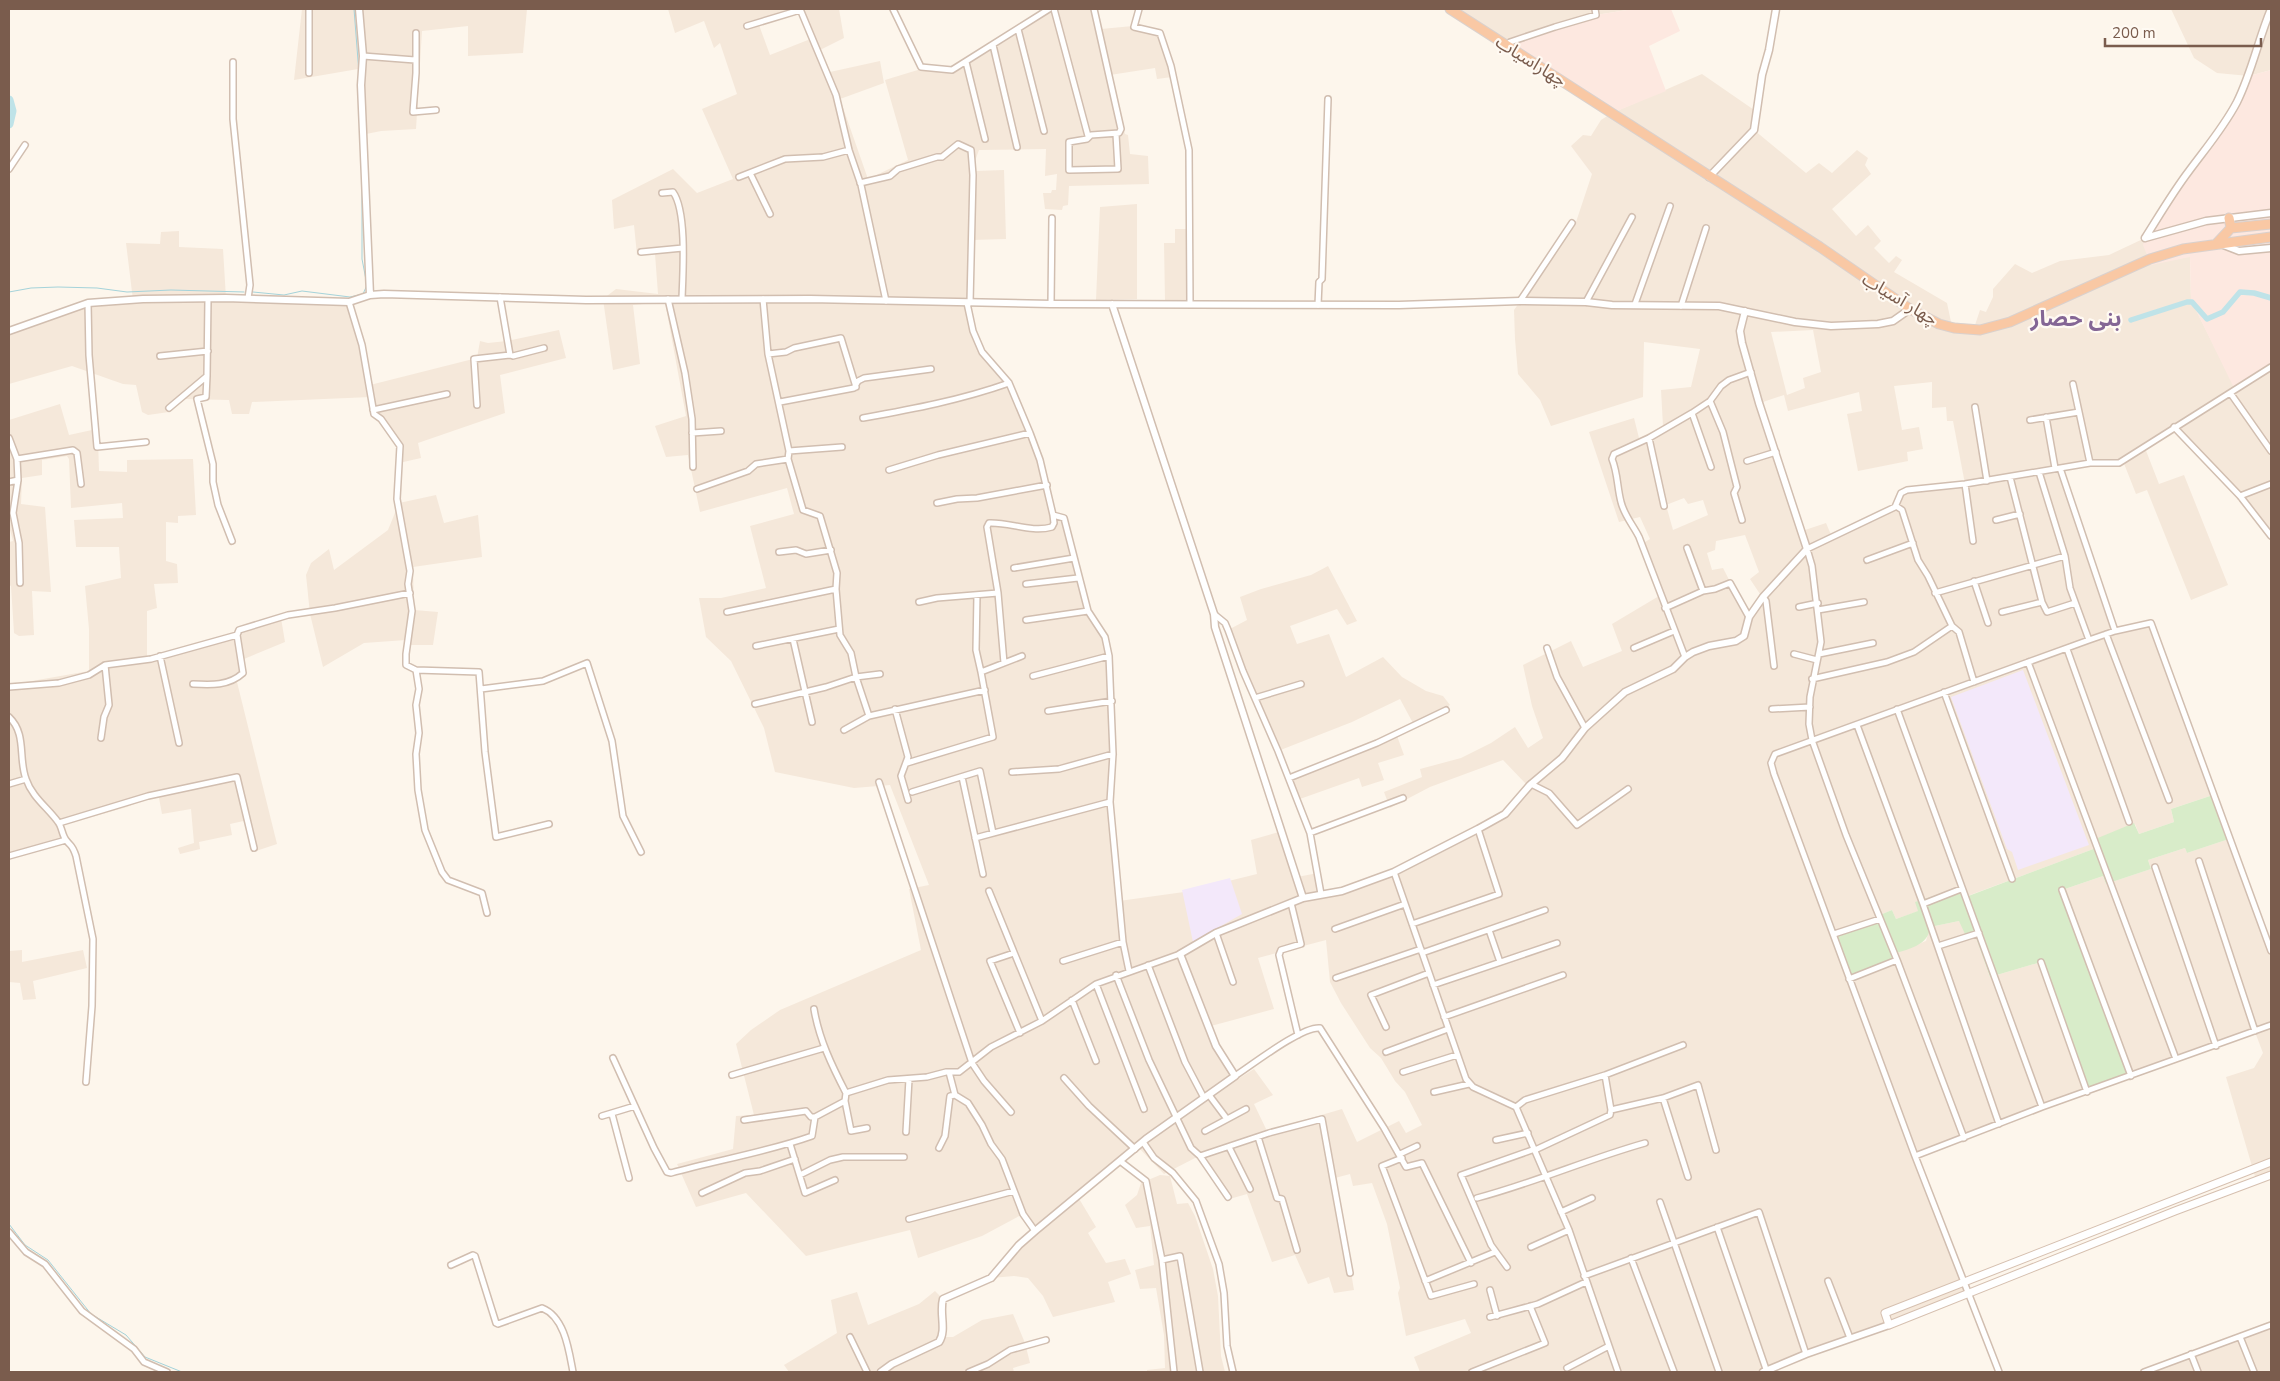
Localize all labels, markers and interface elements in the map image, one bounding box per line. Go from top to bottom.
scale bar [2105,15,2261,47]
text: 200 m [2112,23,2156,43]
street label: چهاراسیاب [1491,30,1571,92]
street label: چهار آسیاب [1858,267,1942,331]
district label: بنی حصار [2030,304,2121,334]

